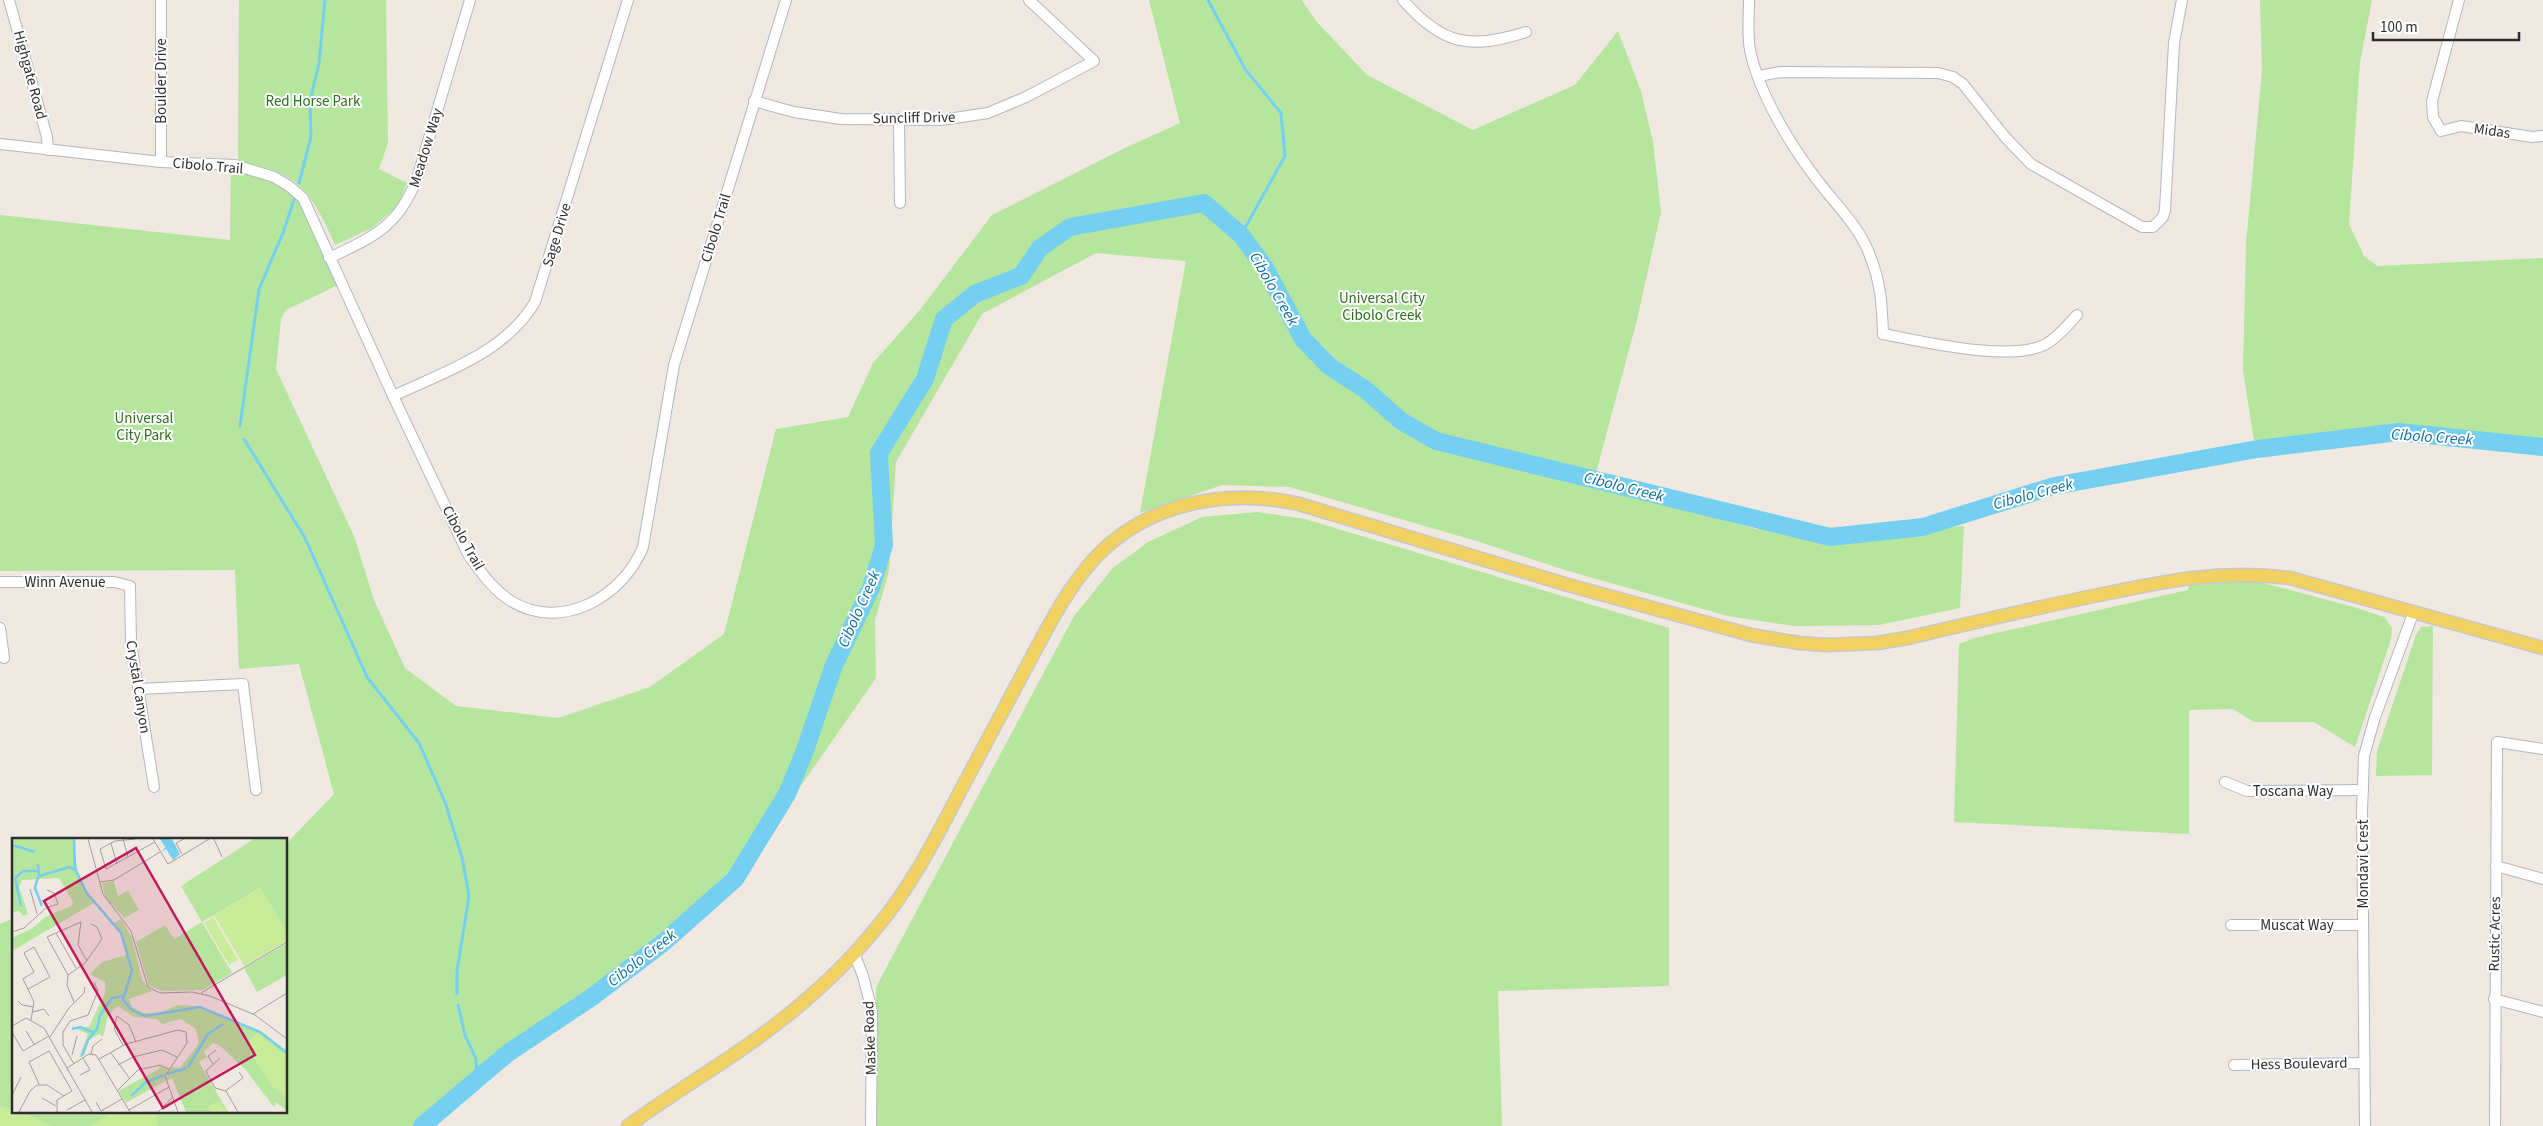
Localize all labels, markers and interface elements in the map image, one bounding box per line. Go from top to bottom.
scale bar [2373,10,2519,42]
text: 100 m [2380,17,2418,38]
street label: Highgate Road [8,28,52,122]
street label: Boulder Drive [151,38,172,124]
park label: Red Horse Park [266,91,361,112]
street label: Meadow Way [404,106,448,190]
street label: Suncliff Drive [872,107,956,129]
street label: Midas [2472,118,2512,144]
street label: Cibolo Trail [172,152,244,180]
street label: Cibolo Trail [696,191,736,265]
street label: Sage Drive [537,200,577,270]
water label: Cibolo Creek [1244,248,1304,330]
park label: Universal City Cibolo Creek [1339,288,1425,326]
park label: Universal City Park [115,408,174,446]
water label: Cibolo Creek [2390,423,2474,451]
water label: Cibolo Creek [1582,466,1667,508]
water label: Cibolo Creek [1991,473,2076,515]
street label: Cibolo Trail [437,502,489,574]
water label: Cibolo Creek [832,567,886,651]
street label: Winn Avenue [24,572,106,593]
street label: Crystal Canyon [120,639,156,735]
street label: Toscana Way [2253,781,2333,802]
street label: Mondavi Crest [2353,820,2374,908]
inset map [12,838,288,1114]
street label: Rustic Acres [2484,896,2506,972]
street label: Muscat Way [2260,915,2334,936]
water label: Cibolo Creek [603,924,681,992]
street label: Maske Road [858,1000,882,1076]
street label: Hess Boulevard [2250,1053,2348,1075]

